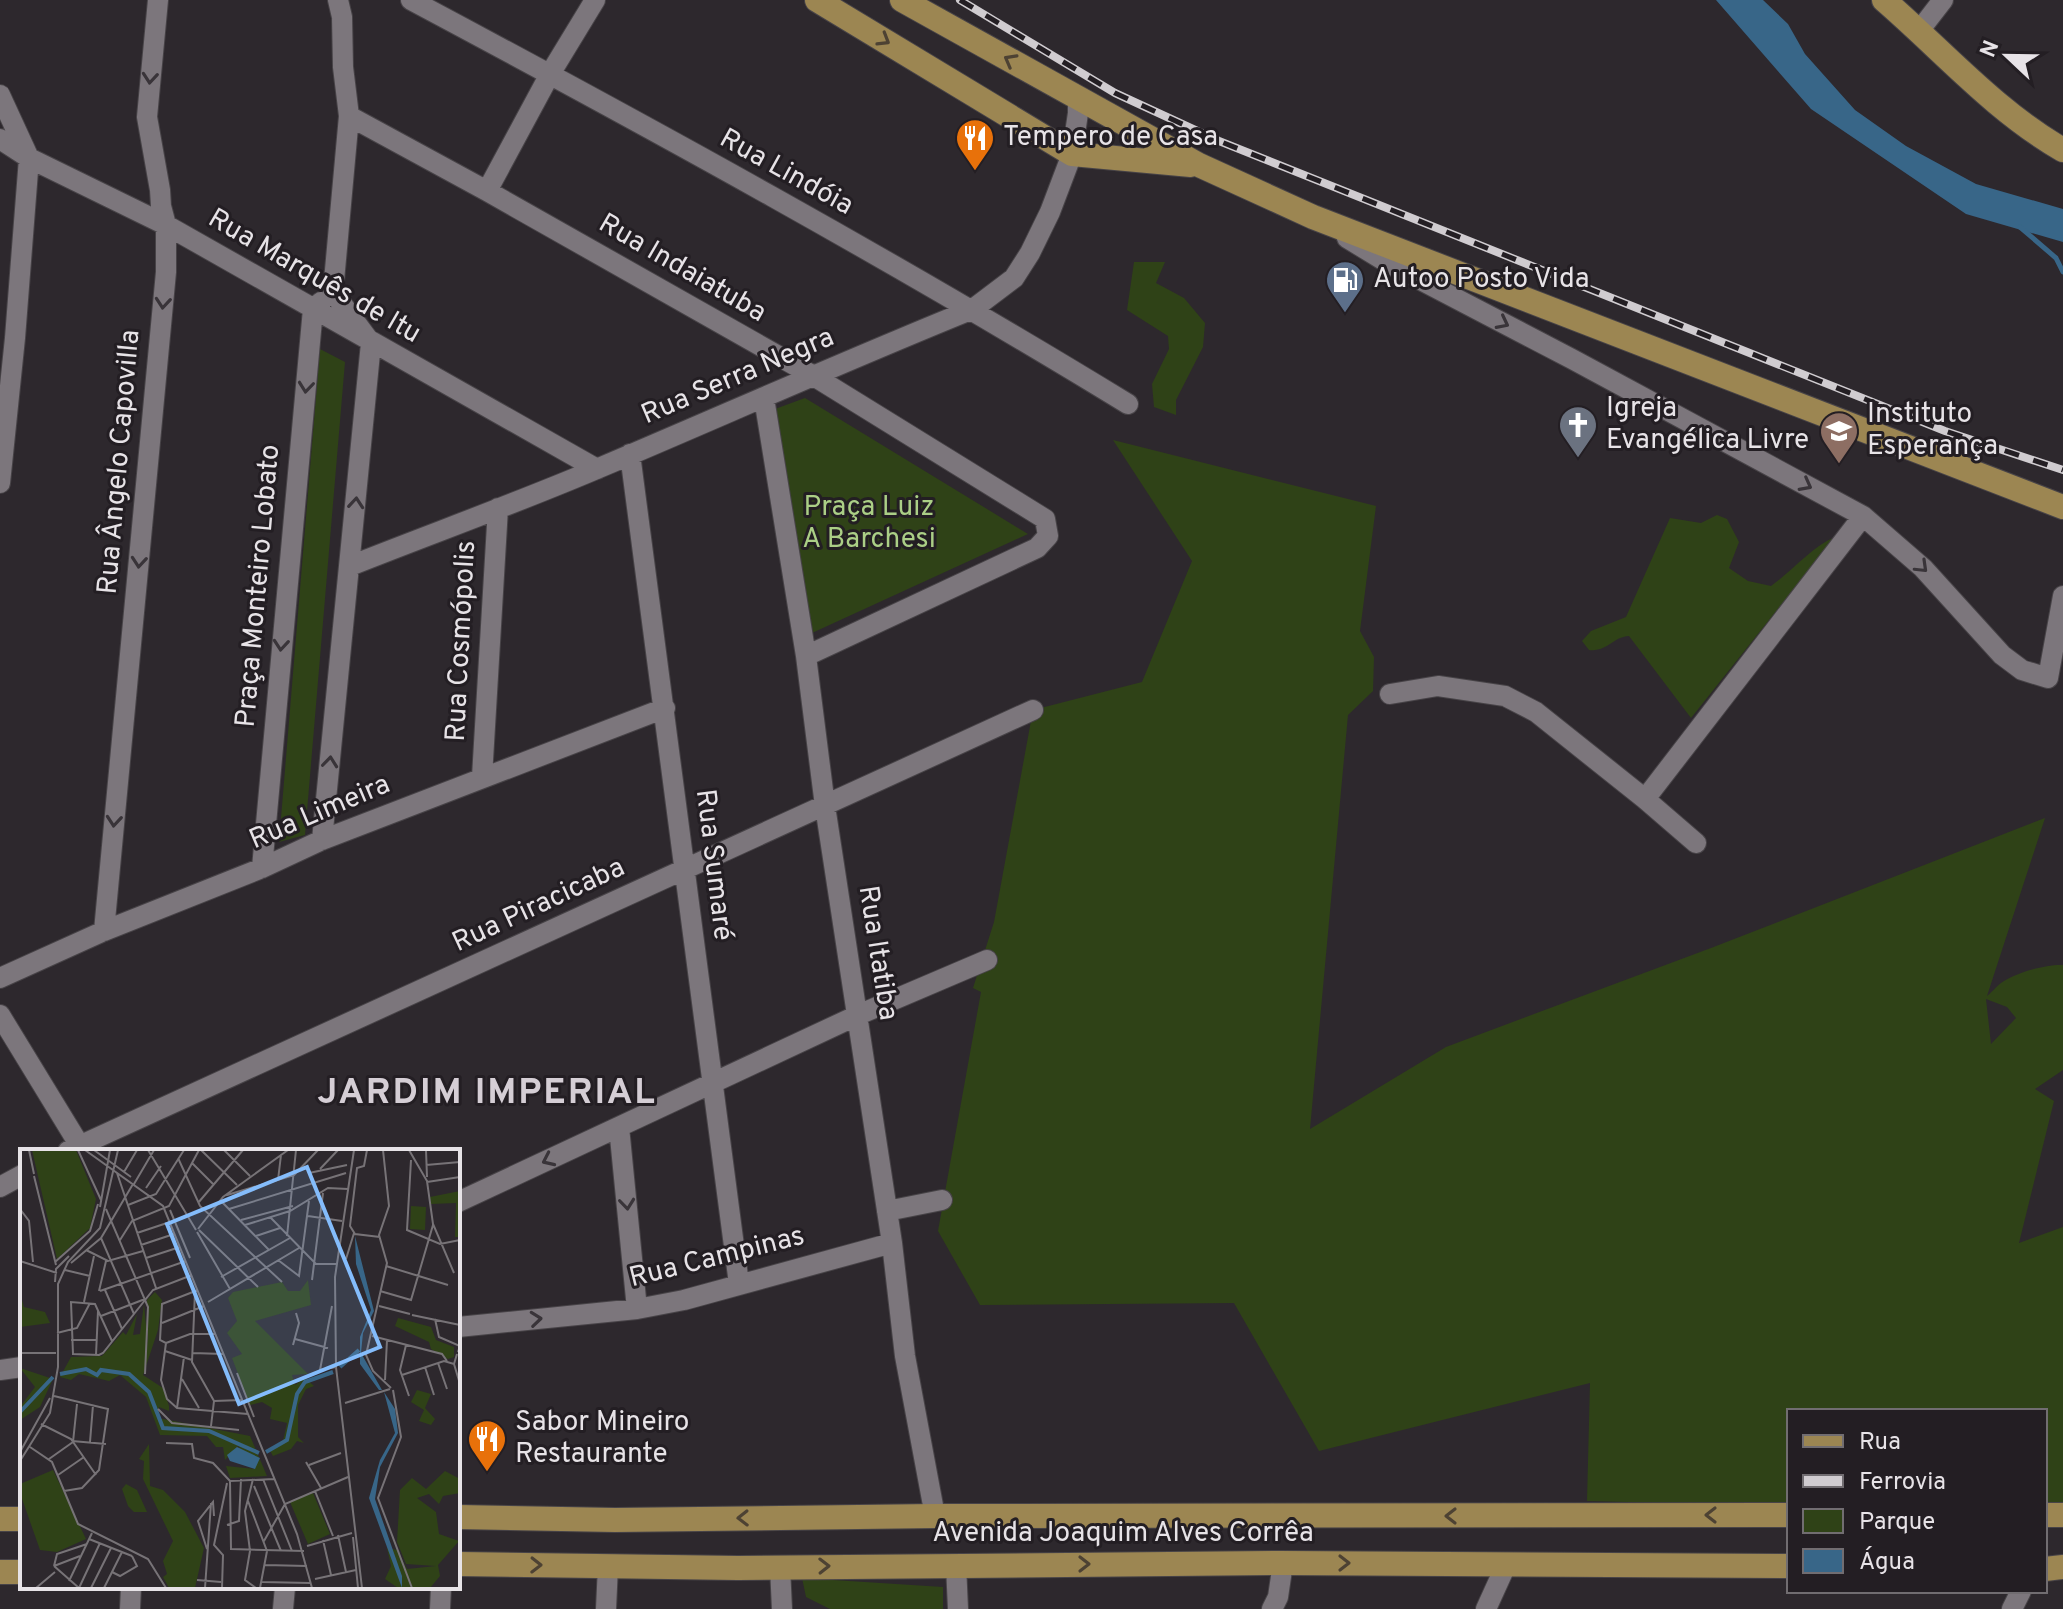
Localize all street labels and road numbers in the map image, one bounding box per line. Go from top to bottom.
street label: Rua Lindóia [713,121,859,225]
street label: Rua Marquês de Itu [201,201,427,353]
street label: Rua Indaiatuba [592,206,772,332]
street label: Rua Serra Negra [636,320,840,434]
street label: Rua Ângelo Capovilla [89,328,150,596]
street label: Praça Monteiro Lobato [229,443,289,729]
street label: Rua Cosmópolis [439,539,485,743]
street label: Rua Limeira [244,767,396,859]
street label: Rua Sumaré [686,787,740,943]
street label: Rua Piracicaba [447,850,631,962]
street label: Rua Itatiba [849,883,905,1023]
street label: Rua Campinas [626,1219,808,1297]
street label: Avenida Joaquim Alves Corrêa [932,1516,1314,1552]

